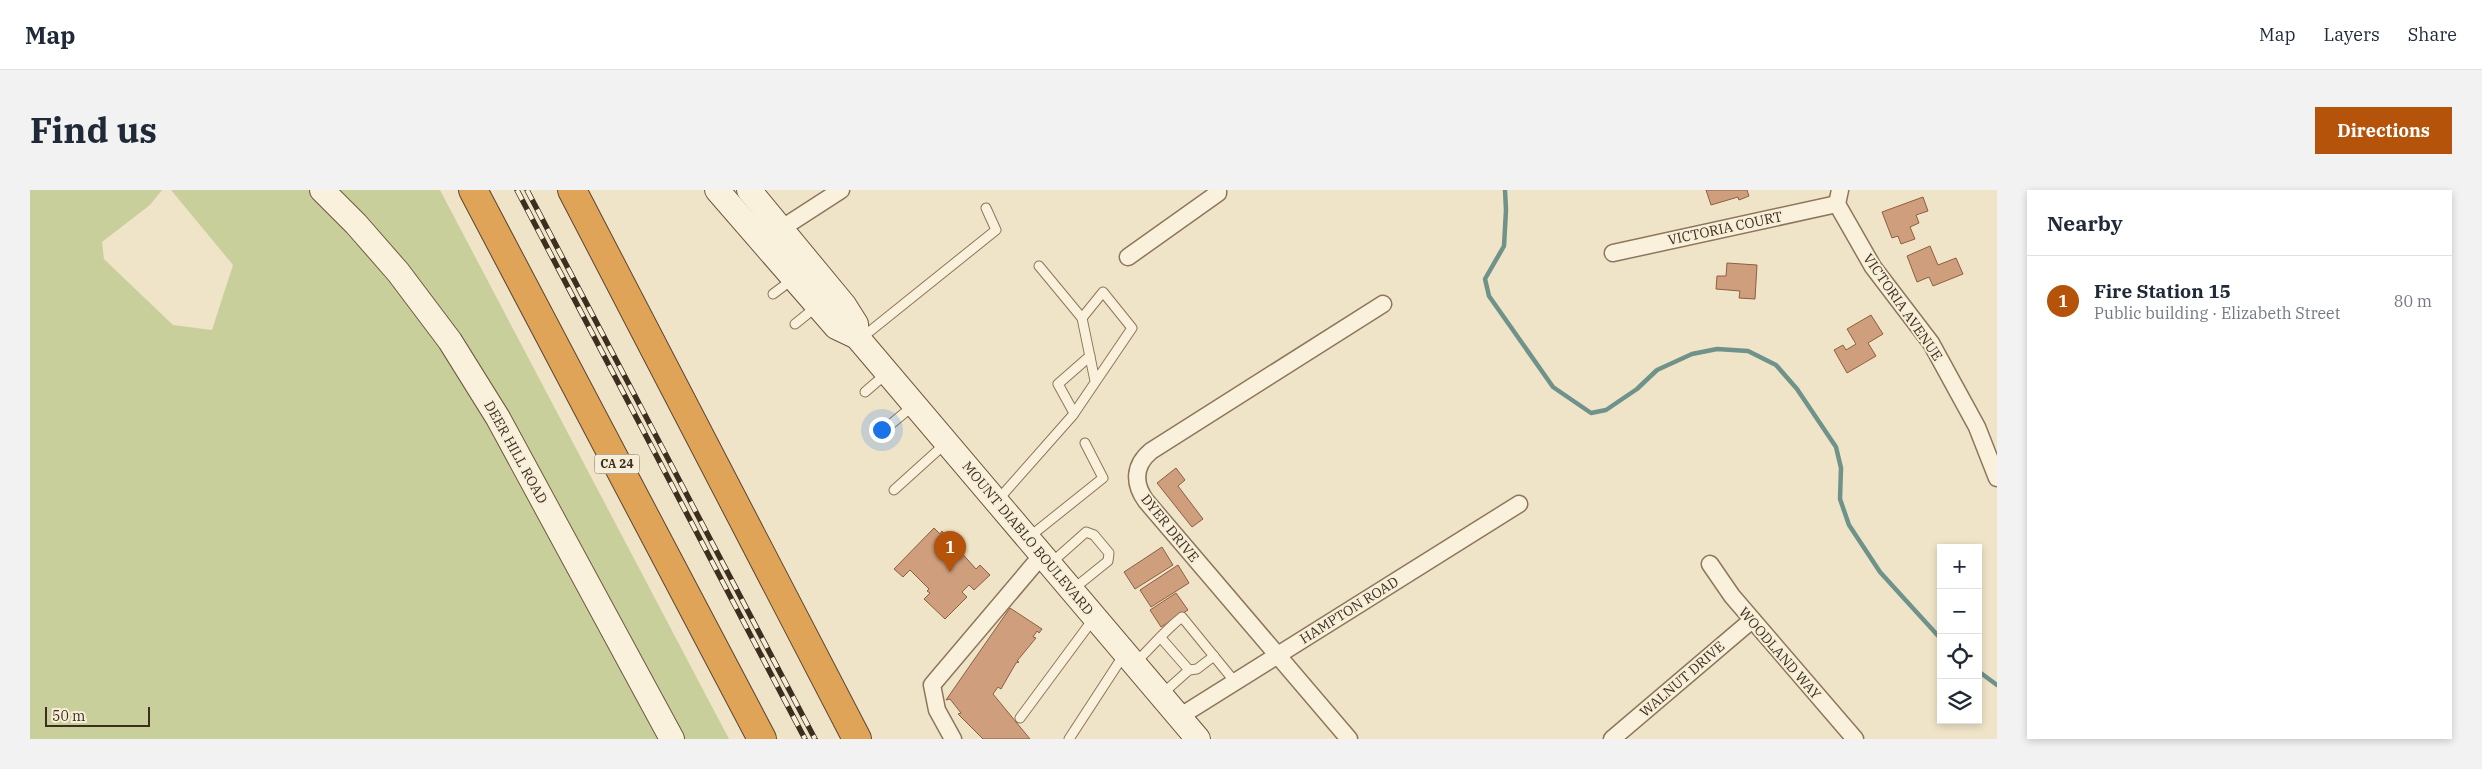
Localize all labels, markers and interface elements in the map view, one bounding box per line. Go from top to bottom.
text: Map [25,19,75,51]
text: Map [2259,23,2296,46]
text: Layers [2324,23,2380,46]
text: Share [2408,23,2457,46]
text: Find us [30,107,157,153]
button: Directions [2315,107,2452,154]
street label: VICTORIA COURT [1666,207,1784,249]
text: Nearby [2047,209,2123,237]
street label: VICTORIA AVENUE [1859,250,1947,364]
text: Fire Station 15 [2094,279,2231,303]
text: 1 [2058,291,2068,311]
text: 80 m [2394,291,2432,311]
text: Public building · Elizabeth Street [2094,303,2340,323]
street label: DEER HILL ROAD [480,397,552,507]
your location [869,417,895,443]
road number: CA 24 [594,454,640,474]
street label: MOUNT DIABLO BOULEVARD [958,457,1098,619]
street label: DYER DRIVE [1137,490,1203,566]
pin: 1 [934,531,966,572]
map controls [1937,544,1982,724]
button: + [1937,544,1982,589]
street label: HAMPTON ROAD [1296,572,1402,648]
button: − [1937,589,1982,634]
street label: WOODLAND WAY [1735,603,1825,703]
button: locate [1937,634,1982,679]
street label: WALNUT DRIVE [1636,637,1728,721]
button: layers [1937,679,1982,724]
scale bar [45,704,150,727]
text: 50 m [52,707,85,725]

